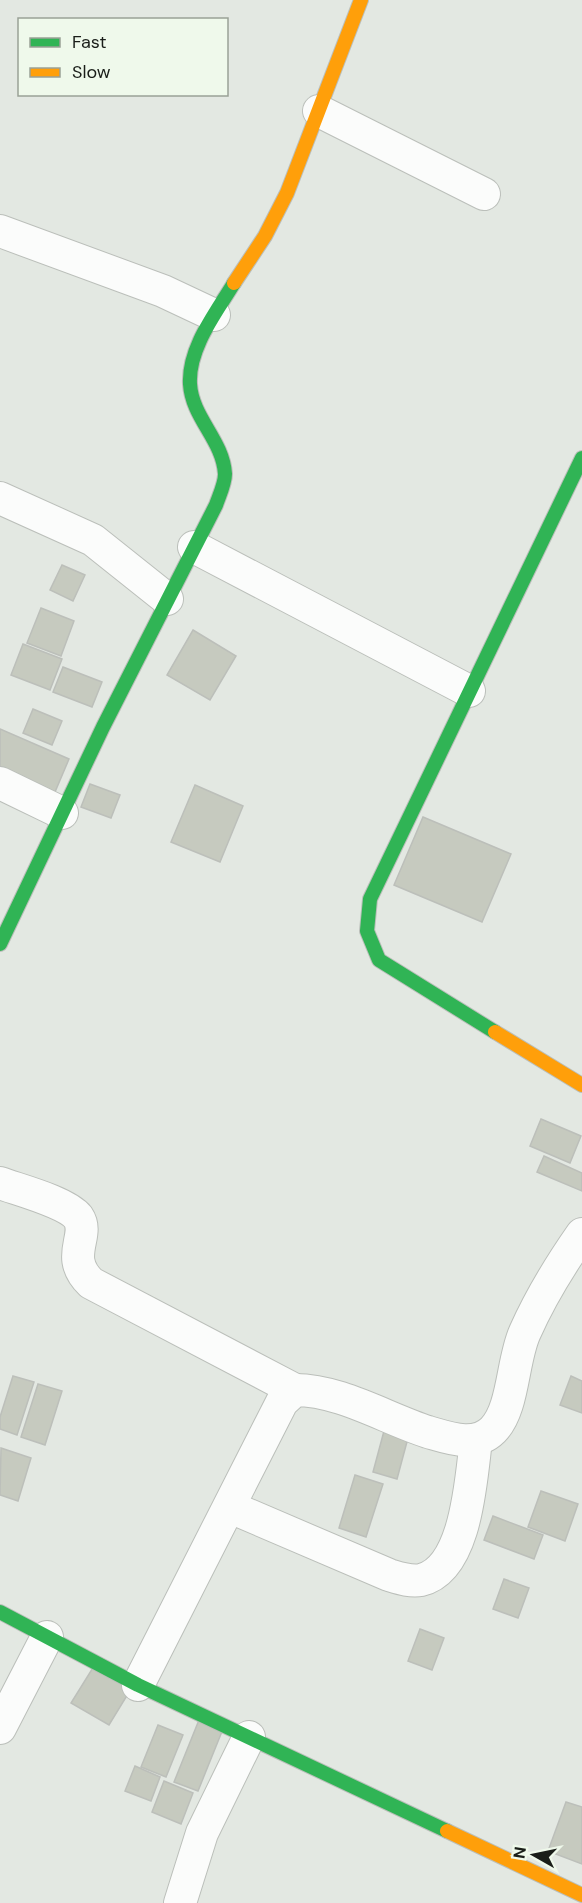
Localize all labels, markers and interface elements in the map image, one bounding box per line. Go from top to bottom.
legend [18,18,228,96]
text: Fast [72,30,107,54]
text: Slow [72,60,111,84]
north arrow [504,1825,564,1885]
text: N [508,1845,531,1860]

